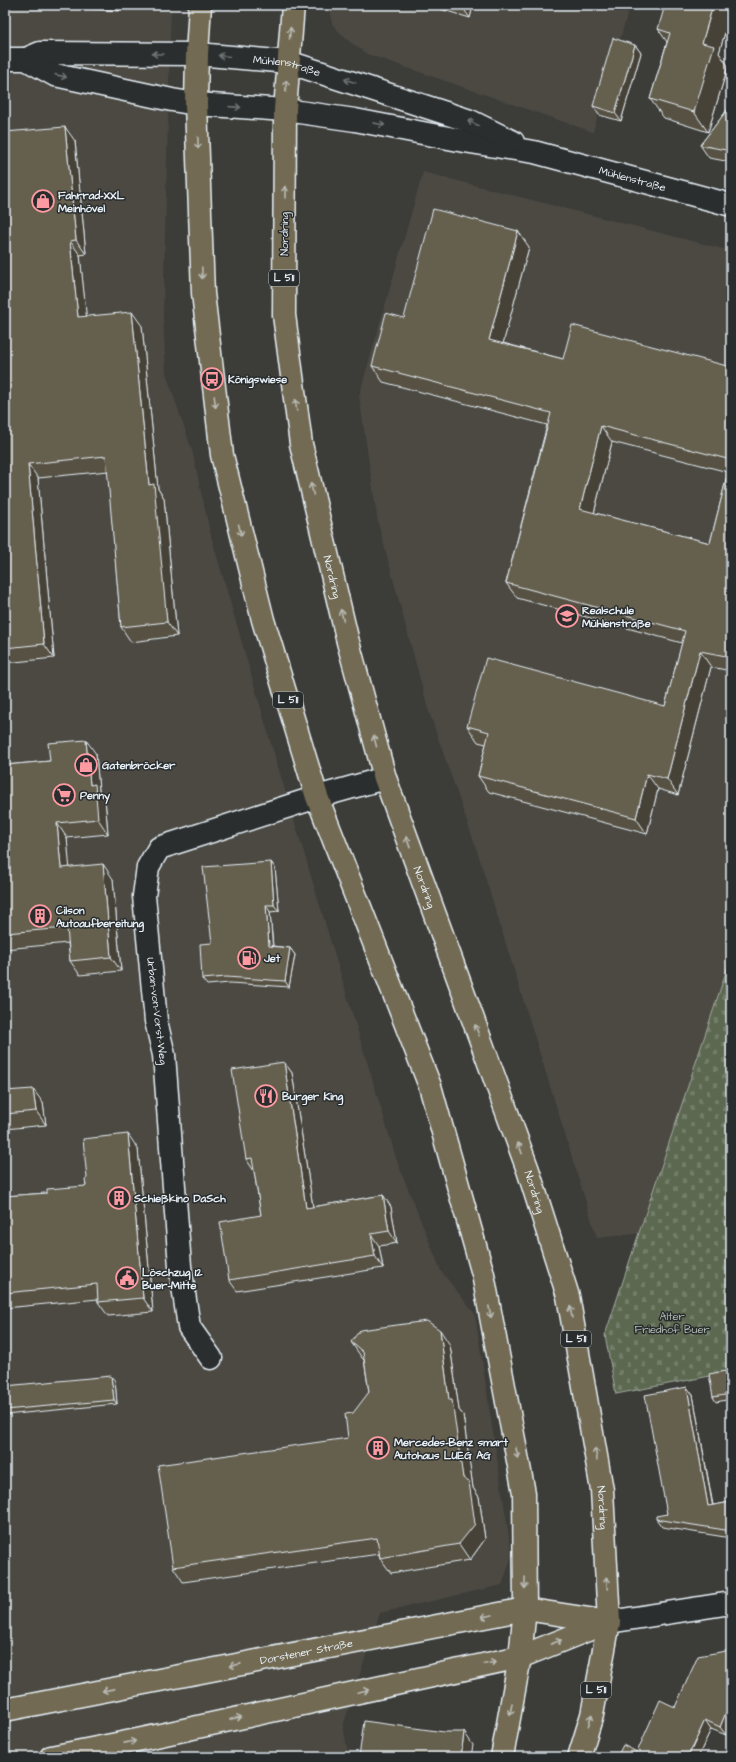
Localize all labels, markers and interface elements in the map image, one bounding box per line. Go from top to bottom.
one-way arrow [287,27,294,40]
one-way arrow [152,50,165,58]
street label: Mühlenstraße [252,51,323,80]
one-way arrow [218,53,231,60]
one-way arrow [54,73,67,80]
one-way arrow [345,77,357,85]
one-way arrow [283,80,290,93]
one-way arrow [228,103,241,110]
one-way arrow [468,119,480,126]
one-way arrow [372,121,385,129]
one-way arrow [194,136,201,149]
street label: Mühlenstraße [597,162,668,195]
one-way arrow [281,186,289,199]
shop icon: Fahrrad-XXL Meinhövel [30,188,56,214]
place label: Fahrrad-XXL Meinhövel [58,188,125,216]
street label: Nordring [277,212,293,256]
one-way arrow [198,266,206,279]
road number: L 511 [269,270,299,286]
bus stop icon: Königswiese [199,366,225,392]
place label: Königswiese [228,372,287,389]
one-way arrow [211,395,219,408]
one-way arrow [292,399,300,412]
one-way arrow [307,482,315,495]
one-way arrow [237,523,245,536]
street label: Nordring [320,554,345,600]
school or university icon: Realschule Mühlenstraße [554,603,580,629]
place label: Realschule Mühlenstraße [582,603,651,631]
one-way arrow [337,609,345,622]
road number: L 511 [273,692,303,708]
one-way arrow [371,735,378,748]
shop icon: Gatenbröcker [73,752,99,778]
place label: Gatenbröcker [102,758,176,773]
supermarket icon: Penny [51,782,77,808]
place label: Penny [80,788,111,805]
one-way arrow [404,837,412,849]
street label: Nordring [410,864,439,911]
building icon: Cilson Autoaufbereitung [27,903,53,929]
place label: Cilson Autoaufbereitung [56,903,144,933]
fuel station icon: Jet [236,945,262,971]
place label: Jet [263,951,281,966]
street label: Urban-von-Vorst-Weg [142,956,171,1066]
one-way arrow [472,1025,480,1037]
restaurant icon: Burger King [253,1083,279,1109]
place label: Burger King [282,1089,343,1106]
one-way arrow [515,1142,523,1154]
street label: Nordring [521,1169,549,1216]
building icon: Schießkino DaSch [106,1185,132,1211]
place label: Schießkino DaSch [133,1191,226,1206]
public building icon: Löschzug 12 Buer-Mitte [114,1265,140,1291]
place label: Löschzug 12 Buer-Mitte [142,1265,203,1293]
one-way arrow [487,1305,495,1318]
one-way arrow [567,1306,575,1319]
park label: Alter Friedhof Buer [635,1309,709,1337]
road number: L 511 [561,1331,591,1347]
building icon: Mercedes-Benz smart Autohaus LUEG AG [365,1435,391,1461]
place label: Mercedes-Benz smart Autohaus LUEG AG [394,1435,508,1463]
one-way arrow [513,1447,521,1460]
one-way arrow [592,1448,600,1461]
street label: Nordring [594,1485,612,1530]
one-way arrow [521,1576,529,1589]
one-way arrow [604,1577,611,1590]
one-way arrow [480,1612,493,1620]
street label: Dorstener Straße [259,1635,354,1668]
one-way arrow [550,1638,562,1646]
one-way arrow [483,1659,496,1667]
one-way arrow [229,1661,242,1669]
road number: L 511 [581,1682,611,1698]
one-way arrow [101,1686,114,1694]
one-way arrow [356,1686,369,1694]
one-way arrow [507,1702,515,1715]
one-way arrow [587,1713,594,1726]
one-way arrow [229,1714,242,1722]
one-way arrow [123,1737,136,1745]

